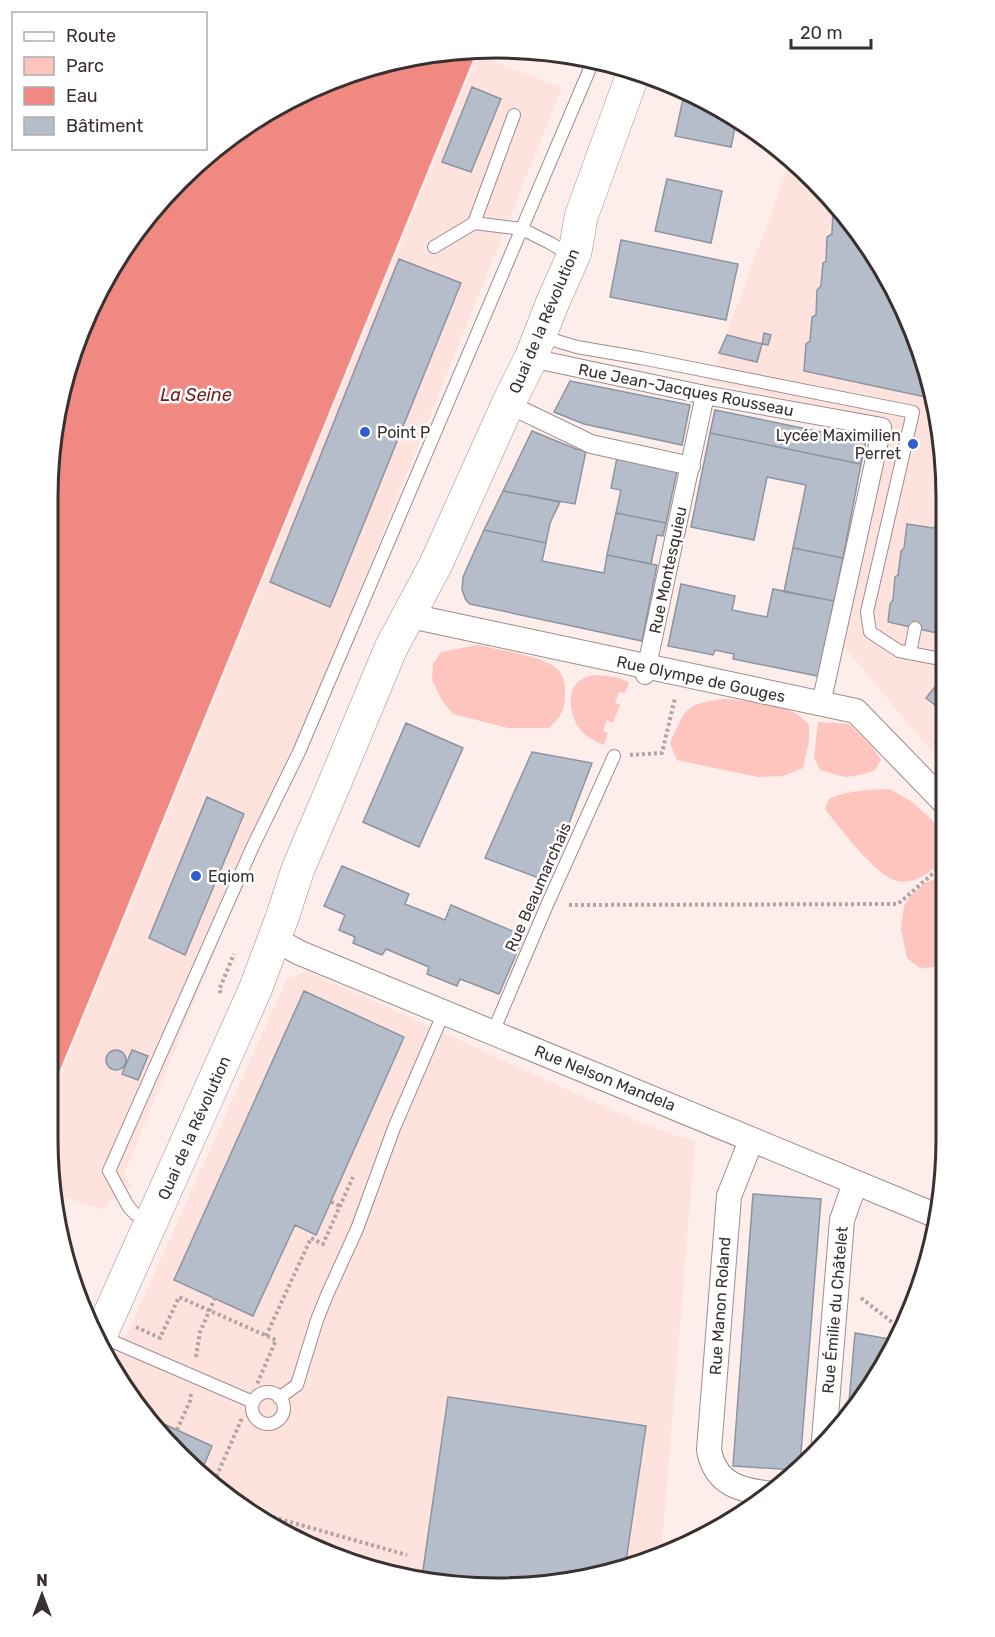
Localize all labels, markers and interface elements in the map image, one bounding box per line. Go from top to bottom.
legend [12,12,207,150]
scale bar [791,12,870,50]
text: 20 m [800,22,842,44]
text: Route [66,25,116,47]
text: Parc [66,55,104,77]
text: Eau [66,85,98,107]
text: Bâtiment [66,115,143,137]
street label: Quai de la Révolution [505,246,583,396]
street label: Rue Jean-Jacques Rousseau [577,360,795,420]
water label: La Seine [160,384,232,406]
place label: Point P [377,423,430,442]
marker: Point P [358,425,372,439]
place label: Lycée Maximilien Perret [776,426,901,463]
marker: Lycée Maximilien Perret [906,437,920,451]
street label: Rue Montesquieu [645,505,691,635]
street label: Rue Olympe de Gouges [615,652,787,706]
street label: Rue Beaumarchais [501,819,575,955]
place label: Eqiom [208,867,254,886]
marker: Eqiom [189,869,203,883]
street label: Rue Nelson Mandela [532,1041,678,1115]
street label: Quai de la Révolution [154,1053,234,1203]
street label: Rue Émilie du Châtelet [818,1226,852,1394]
street label: Rue Manon Roland [706,1236,734,1376]
north arrow [12,1565,72,1625]
text: N [36,1571,48,1590]

